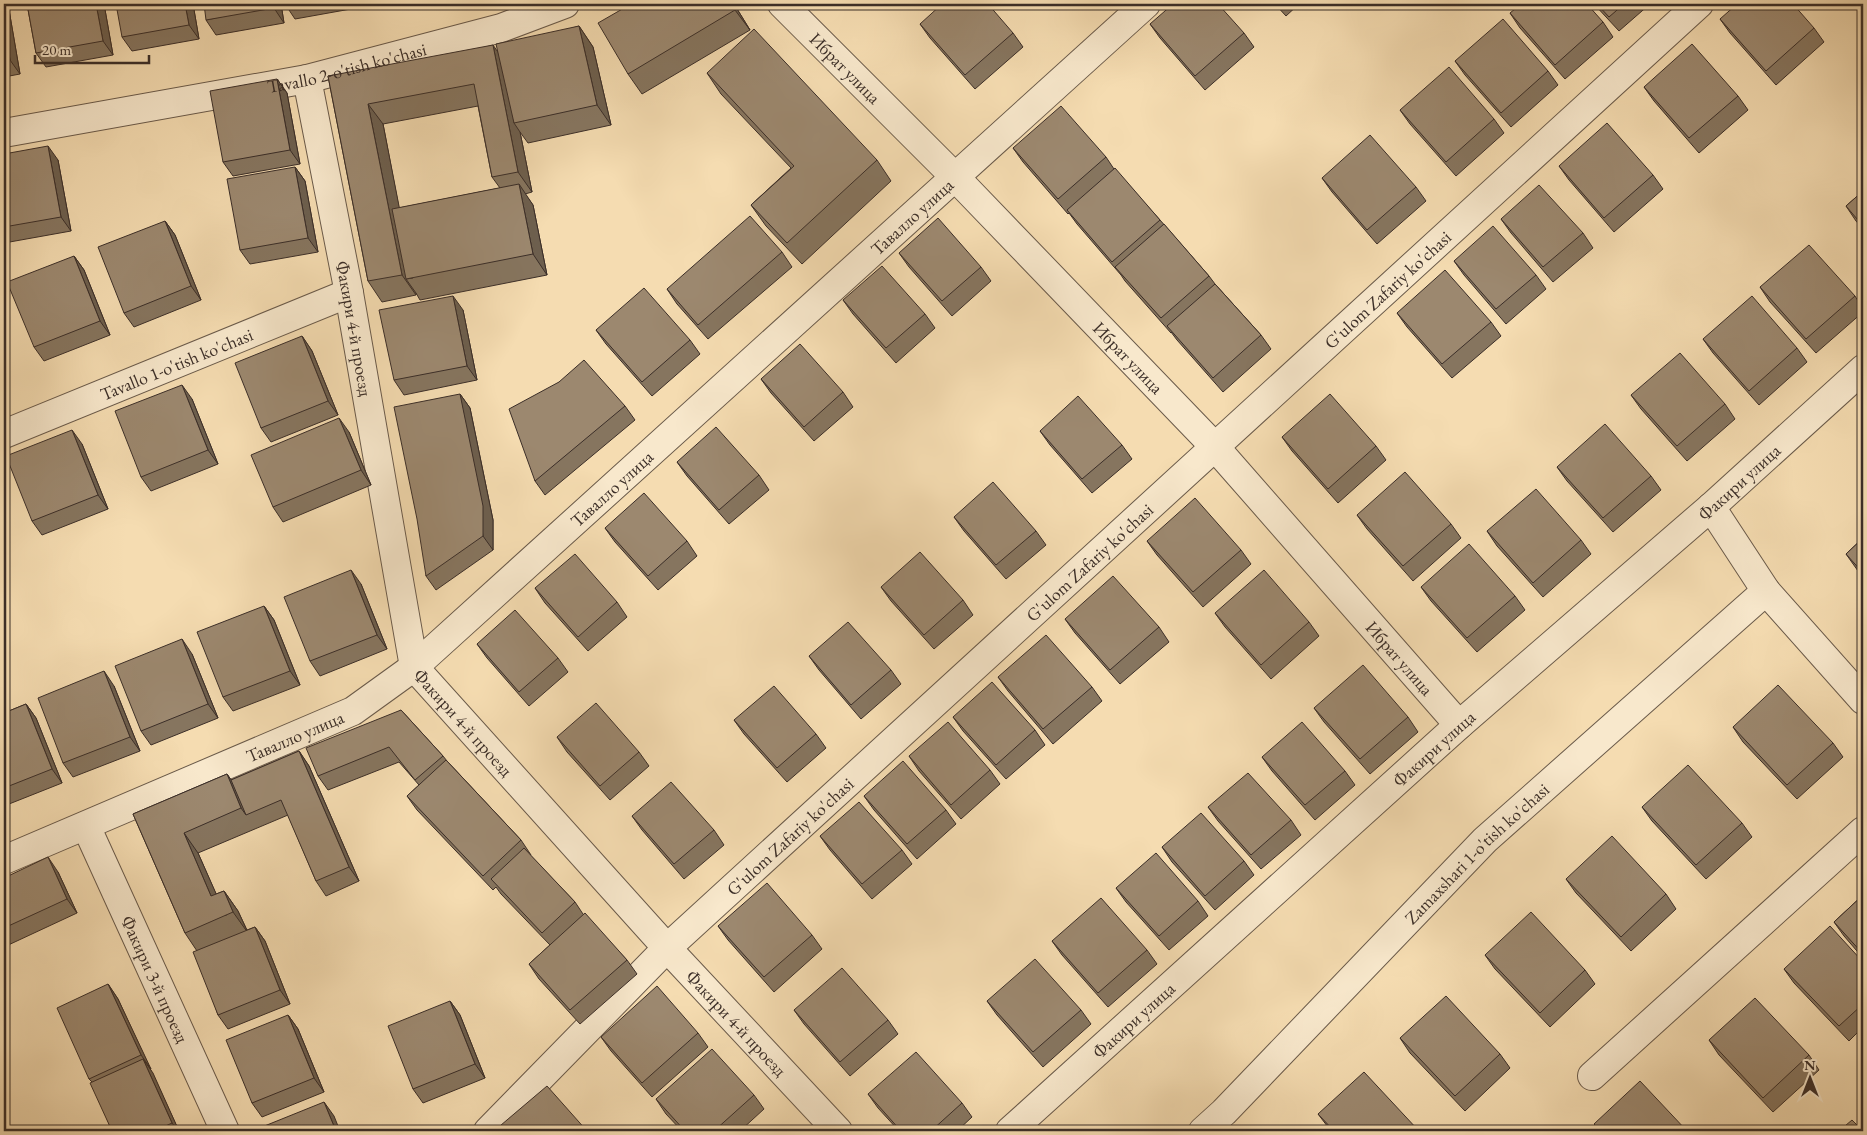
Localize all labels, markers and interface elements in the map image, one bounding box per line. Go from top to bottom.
street label: Ибрат улица [805,27,887,109]
scale bar [35,32,149,64]
street label: Tavallo 2-o'tish ko'chasi [265,37,429,97]
text: 20 m [42,40,71,59]
street label: Тавалло улица [865,172,958,260]
street label: G'ulom Zafariy ko'chasi [1319,225,1456,353]
street label: Факири 4-й проезд [331,259,378,398]
street label: Ибрат улица [1088,316,1169,399]
street label: Tavallo 1-o'tish ko'chasi [96,322,256,405]
street label: Факири улица [1693,438,1785,525]
street label: Тавалло улица [565,444,658,532]
street label: G'ulom Zafariy ko'chasi [1021,498,1158,626]
street label: Ибрат улица [1361,616,1440,701]
street label: Факири 4-й проезд [409,663,518,781]
street label: Факири улица [1387,704,1480,791]
street label: Тавалло улица [242,705,348,767]
street label: G'ulom Zafariy ko'chasi [721,772,858,900]
street label: Zamaxshari 1-o'tish ko'chasi [1399,777,1554,929]
street label: Факири 3-й проезд [117,912,195,1046]
street label: Факири 4-й проезд [681,965,792,1081]
street label: Факири улица [1087,976,1180,1063]
north arrow [1784,1052,1834,1102]
text: N [1804,1056,1816,1074]

